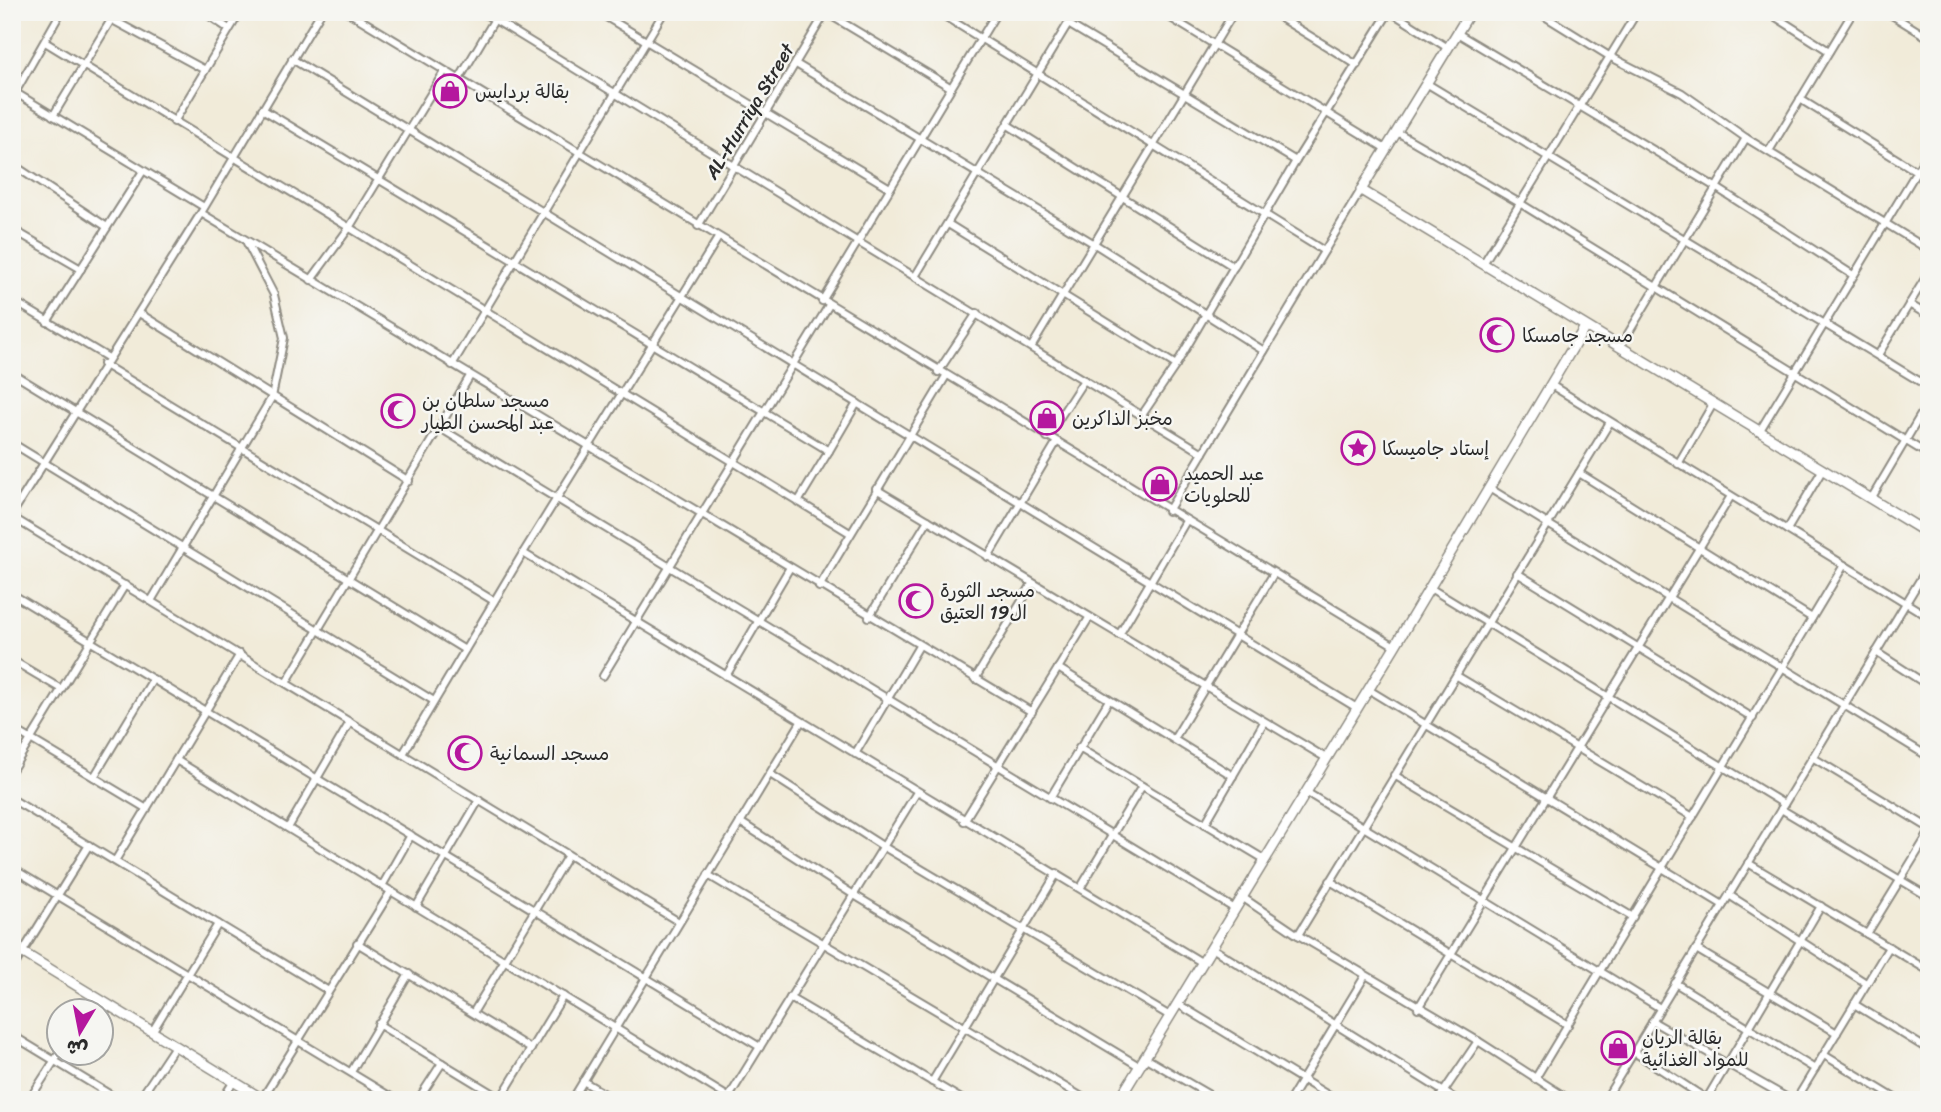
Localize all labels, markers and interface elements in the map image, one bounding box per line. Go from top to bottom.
street label: AL-Hurriya Street [695,36,804,187]
shop icon: بقالة بردايس [431,72,469,110]
place label: بقالة بردايس [475,75,570,108]
mosque icon: مسجد جامسكا [1478,316,1516,354]
place label: مسجد جامسكا [1522,319,1633,352]
place label: مسجد سلطان بن عبد المحسن الطيار [420,384,554,439]
mosque icon: مسجد سلطان بن عبد المحسن الطيار [379,392,417,430]
shop icon: مخبز الذاكرين [1028,399,1066,437]
place label: مخبز الذاكرين [1072,402,1173,435]
place icon: إستاد جاميسكا [1339,429,1377,467]
place label: إستاد جاميسكا [1382,432,1489,465]
place label: عبد الحميد للحلويات [1184,457,1264,512]
shop icon: عبد الحميد للحلويات [1141,465,1179,503]
place label: مسجد الثورة ال19 العتيق [940,574,1035,629]
mosque icon: مسجد الثورة ال19 العتيق [897,582,935,620]
mosque icon: مسجد السمانية [446,734,484,772]
place label: مسجد السمانية [490,737,609,770]
north arrow [46,996,116,1066]
place label: بقالة الريان للمواد الغذائية [1642,1021,1749,1076]
shop icon: بقالة الريان للمواد الغذائية [1599,1029,1637,1067]
text: ش [64,1030,90,1066]

